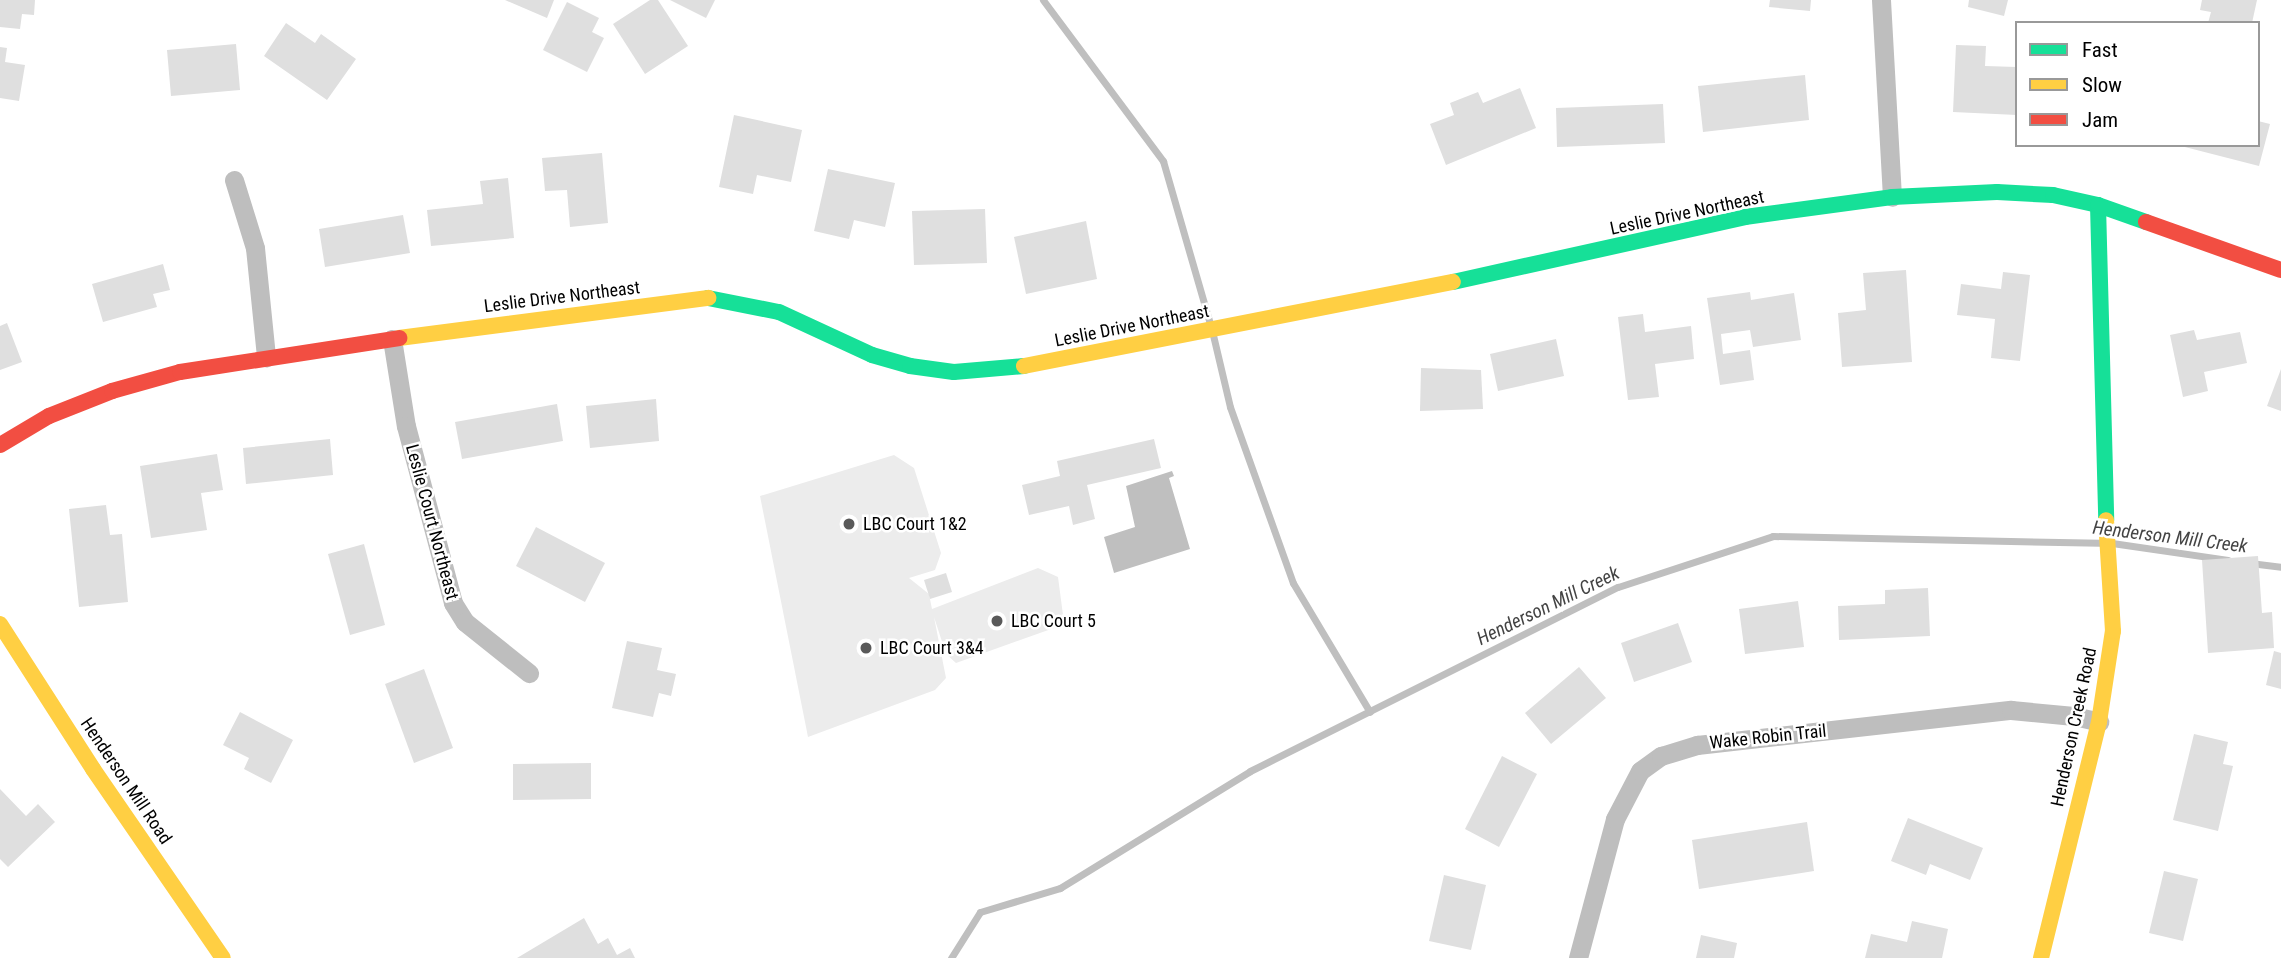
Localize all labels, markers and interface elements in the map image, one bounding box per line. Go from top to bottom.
legend [2015,21,2260,147]
text: Fast [2082,38,2118,62]
text: Slow [2082,73,2122,97]
text: Jam [2082,108,2118,132]
street label: Leslie Drive Northeast [1608,186,1766,240]
street label: Leslie Drive Northeast [483,277,641,317]
street label: Leslie Drive Northeast [1053,300,1211,352]
street label: Leslie Court Northeast [401,442,463,602]
place label: LBC Court 1&2 [863,513,967,535]
marker: LBC Court 1&2 [841,516,857,532]
water label: Henderson Mill Creek [2091,516,2249,558]
water label: Henderson Mill Creek [1473,562,1623,650]
place label: LBC Court 5 [1011,610,1096,632]
marker: LBC Court 5 [989,613,1005,629]
place label: LBC Court 3&4 [880,637,984,659]
marker: LBC Court 3&4 [858,640,874,656]
street label: Henderson Creek Road [2047,646,2101,808]
street label: Henderson Mill Road [76,714,176,848]
street label: Wake Robin Trail [1708,720,1828,754]

